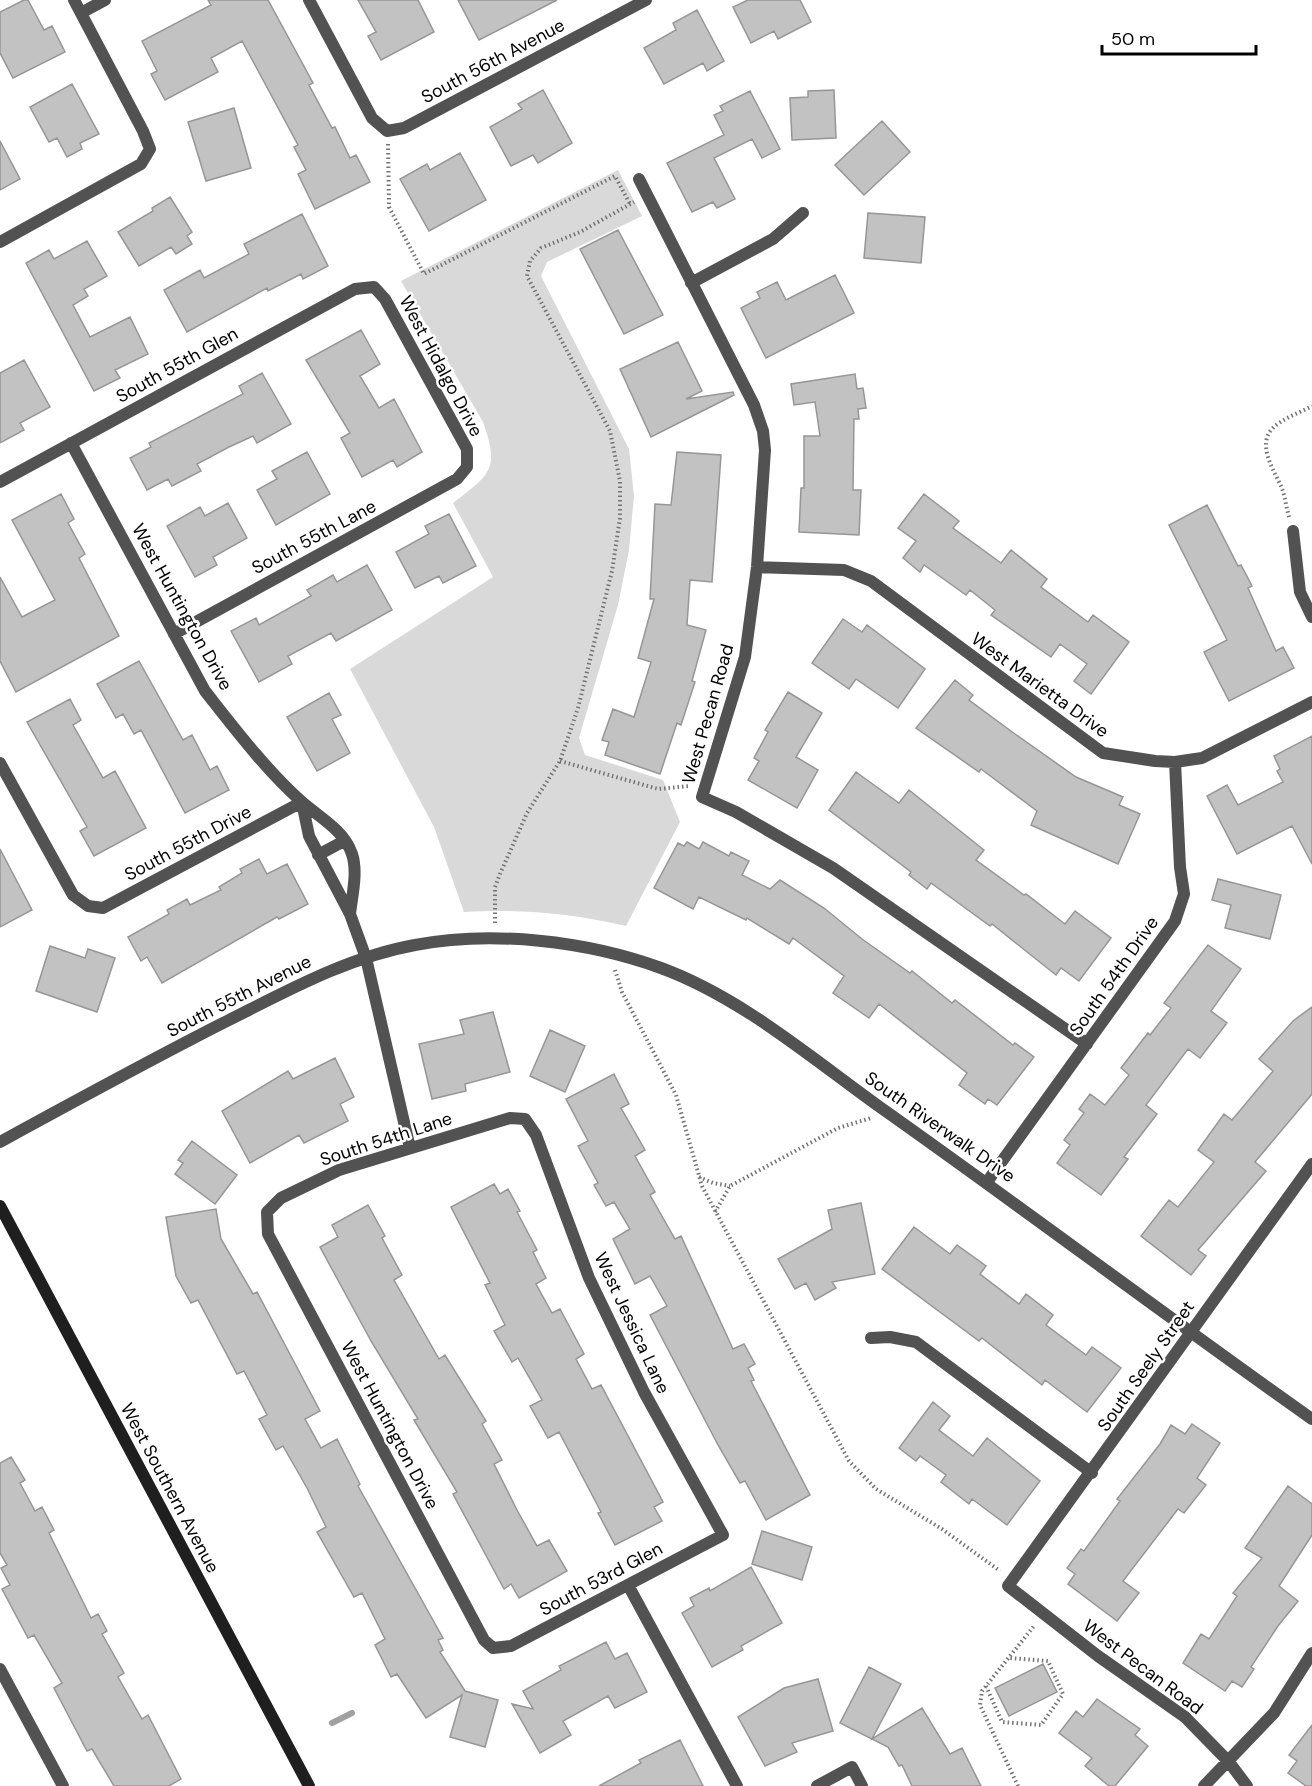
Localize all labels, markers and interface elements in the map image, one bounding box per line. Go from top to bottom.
street label: South 56th Avenue [417,13,569,109]
scale bar [1102,18,1256,56]
text: 50 m [1111,27,1155,51]
street label: West Hidalgo Drive [394,291,488,441]
street label: South 55th Glen [112,322,242,408]
street label: South 55th Lane [248,494,380,580]
street label: West Huntington Drive [126,519,238,695]
street label: West Marietta Drive [966,627,1114,743]
street label: West Pecan Road [677,641,739,787]
street label: South 55th Drive [120,799,256,887]
street label: South 54th Drive [1064,912,1164,1040]
street label: South 55th Avenue [163,949,315,1043]
street label: South Riverwalk Drive [860,1066,1020,1188]
street label: South 54th Lane [317,1106,455,1172]
street label: West Jessica Lane [589,1248,675,1398]
street label: South Seely Street [1092,1296,1200,1436]
street label: West Huntington Drive [335,1337,445,1513]
street label: West Southern Avenue [115,1399,225,1577]
street label: South 53rd Glen [535,1537,667,1621]
street label: West Pecan Road [1078,1614,1208,1720]

